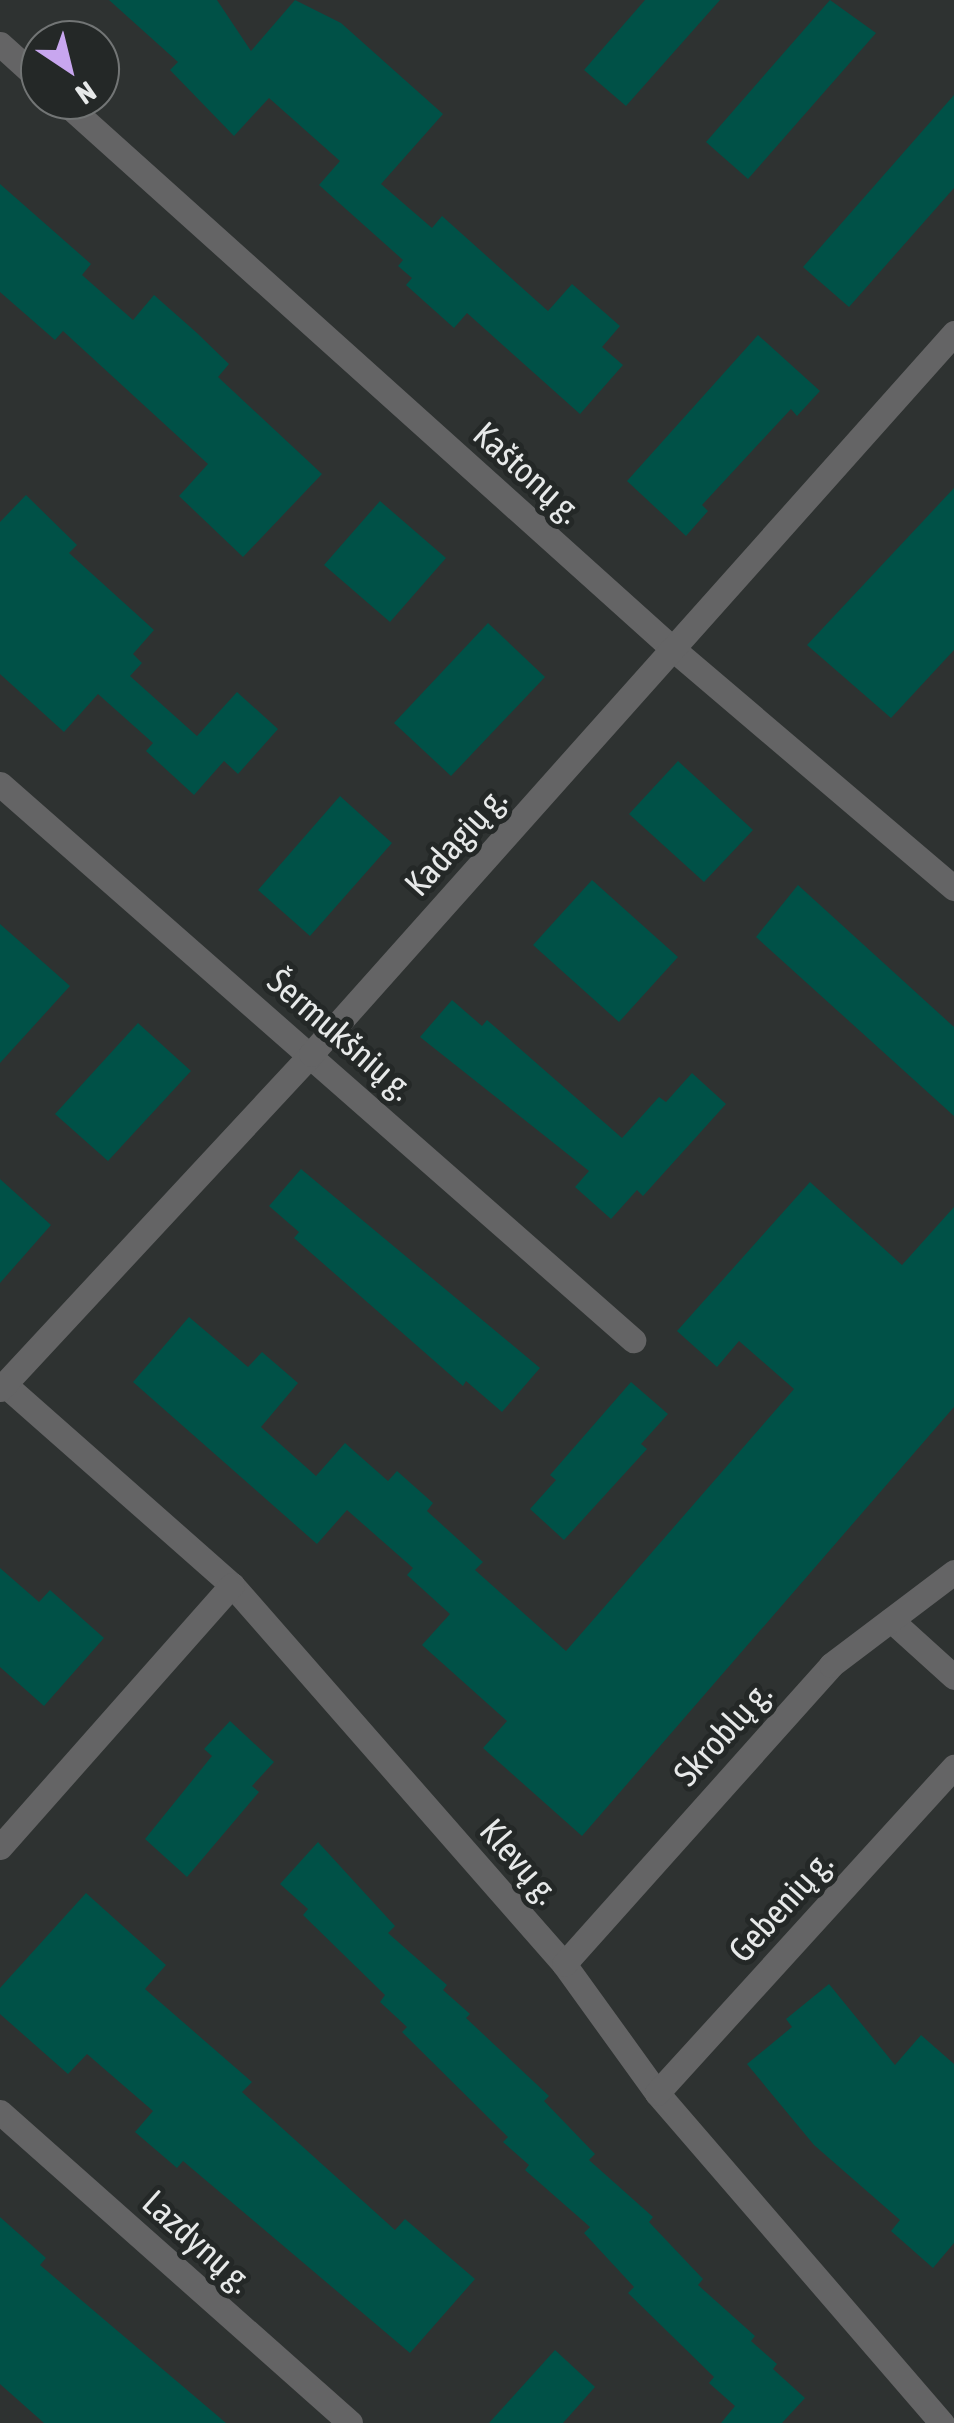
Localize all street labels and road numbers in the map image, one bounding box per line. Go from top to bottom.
street label: Kaštonų g. [465,412,591,532]
street label: Kadagių g. [395,778,515,904]
street label: Šermukšnių g. [260,960,422,1108]
street label: Skroblų g. [664,1672,780,1794]
street label: Klevų g. [472,1810,568,1912]
street label: Gebenių g. [719,1842,841,1970]
street label: Lazdynų g. [135,2181,261,2301]

